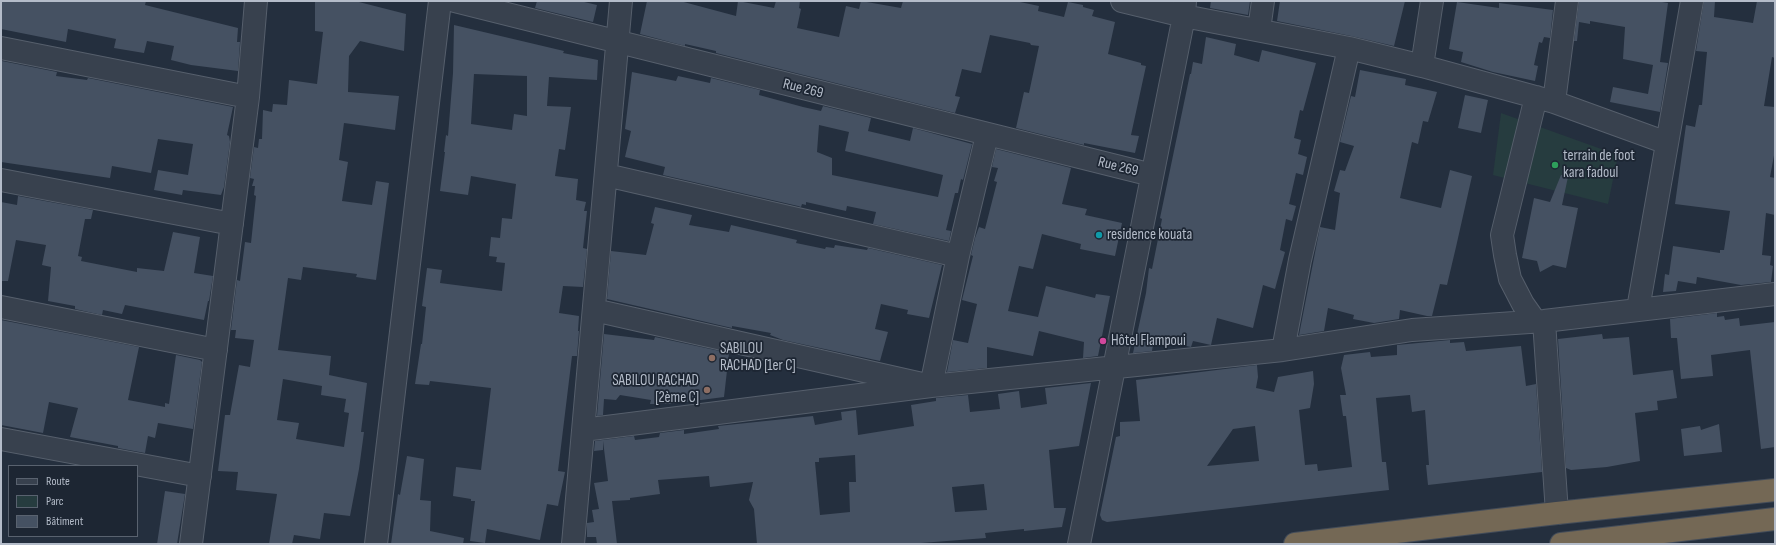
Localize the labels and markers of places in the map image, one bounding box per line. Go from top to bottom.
place label: terrain de foot kara fadoul [1563,147,1635,182]
marker: terrain de foot kara fadoul [1550,160,1560,170]
place label: residence kouata [1107,226,1192,244]
marker: residence kouata [1094,230,1104,240]
place label: Hôtel Flampoui [1111,332,1186,350]
marker: Hôtel Flampoui [1098,336,1108,346]
place label: SABILOU RACHAD [1er C] [720,340,796,375]
marker: SABILOU RACHAD [1er C] [707,353,717,363]
place label: SABILOU RACHAD [2ème C] [612,372,699,407]
marker: SABILOU RACHAD [2ème C] [702,385,712,395]

